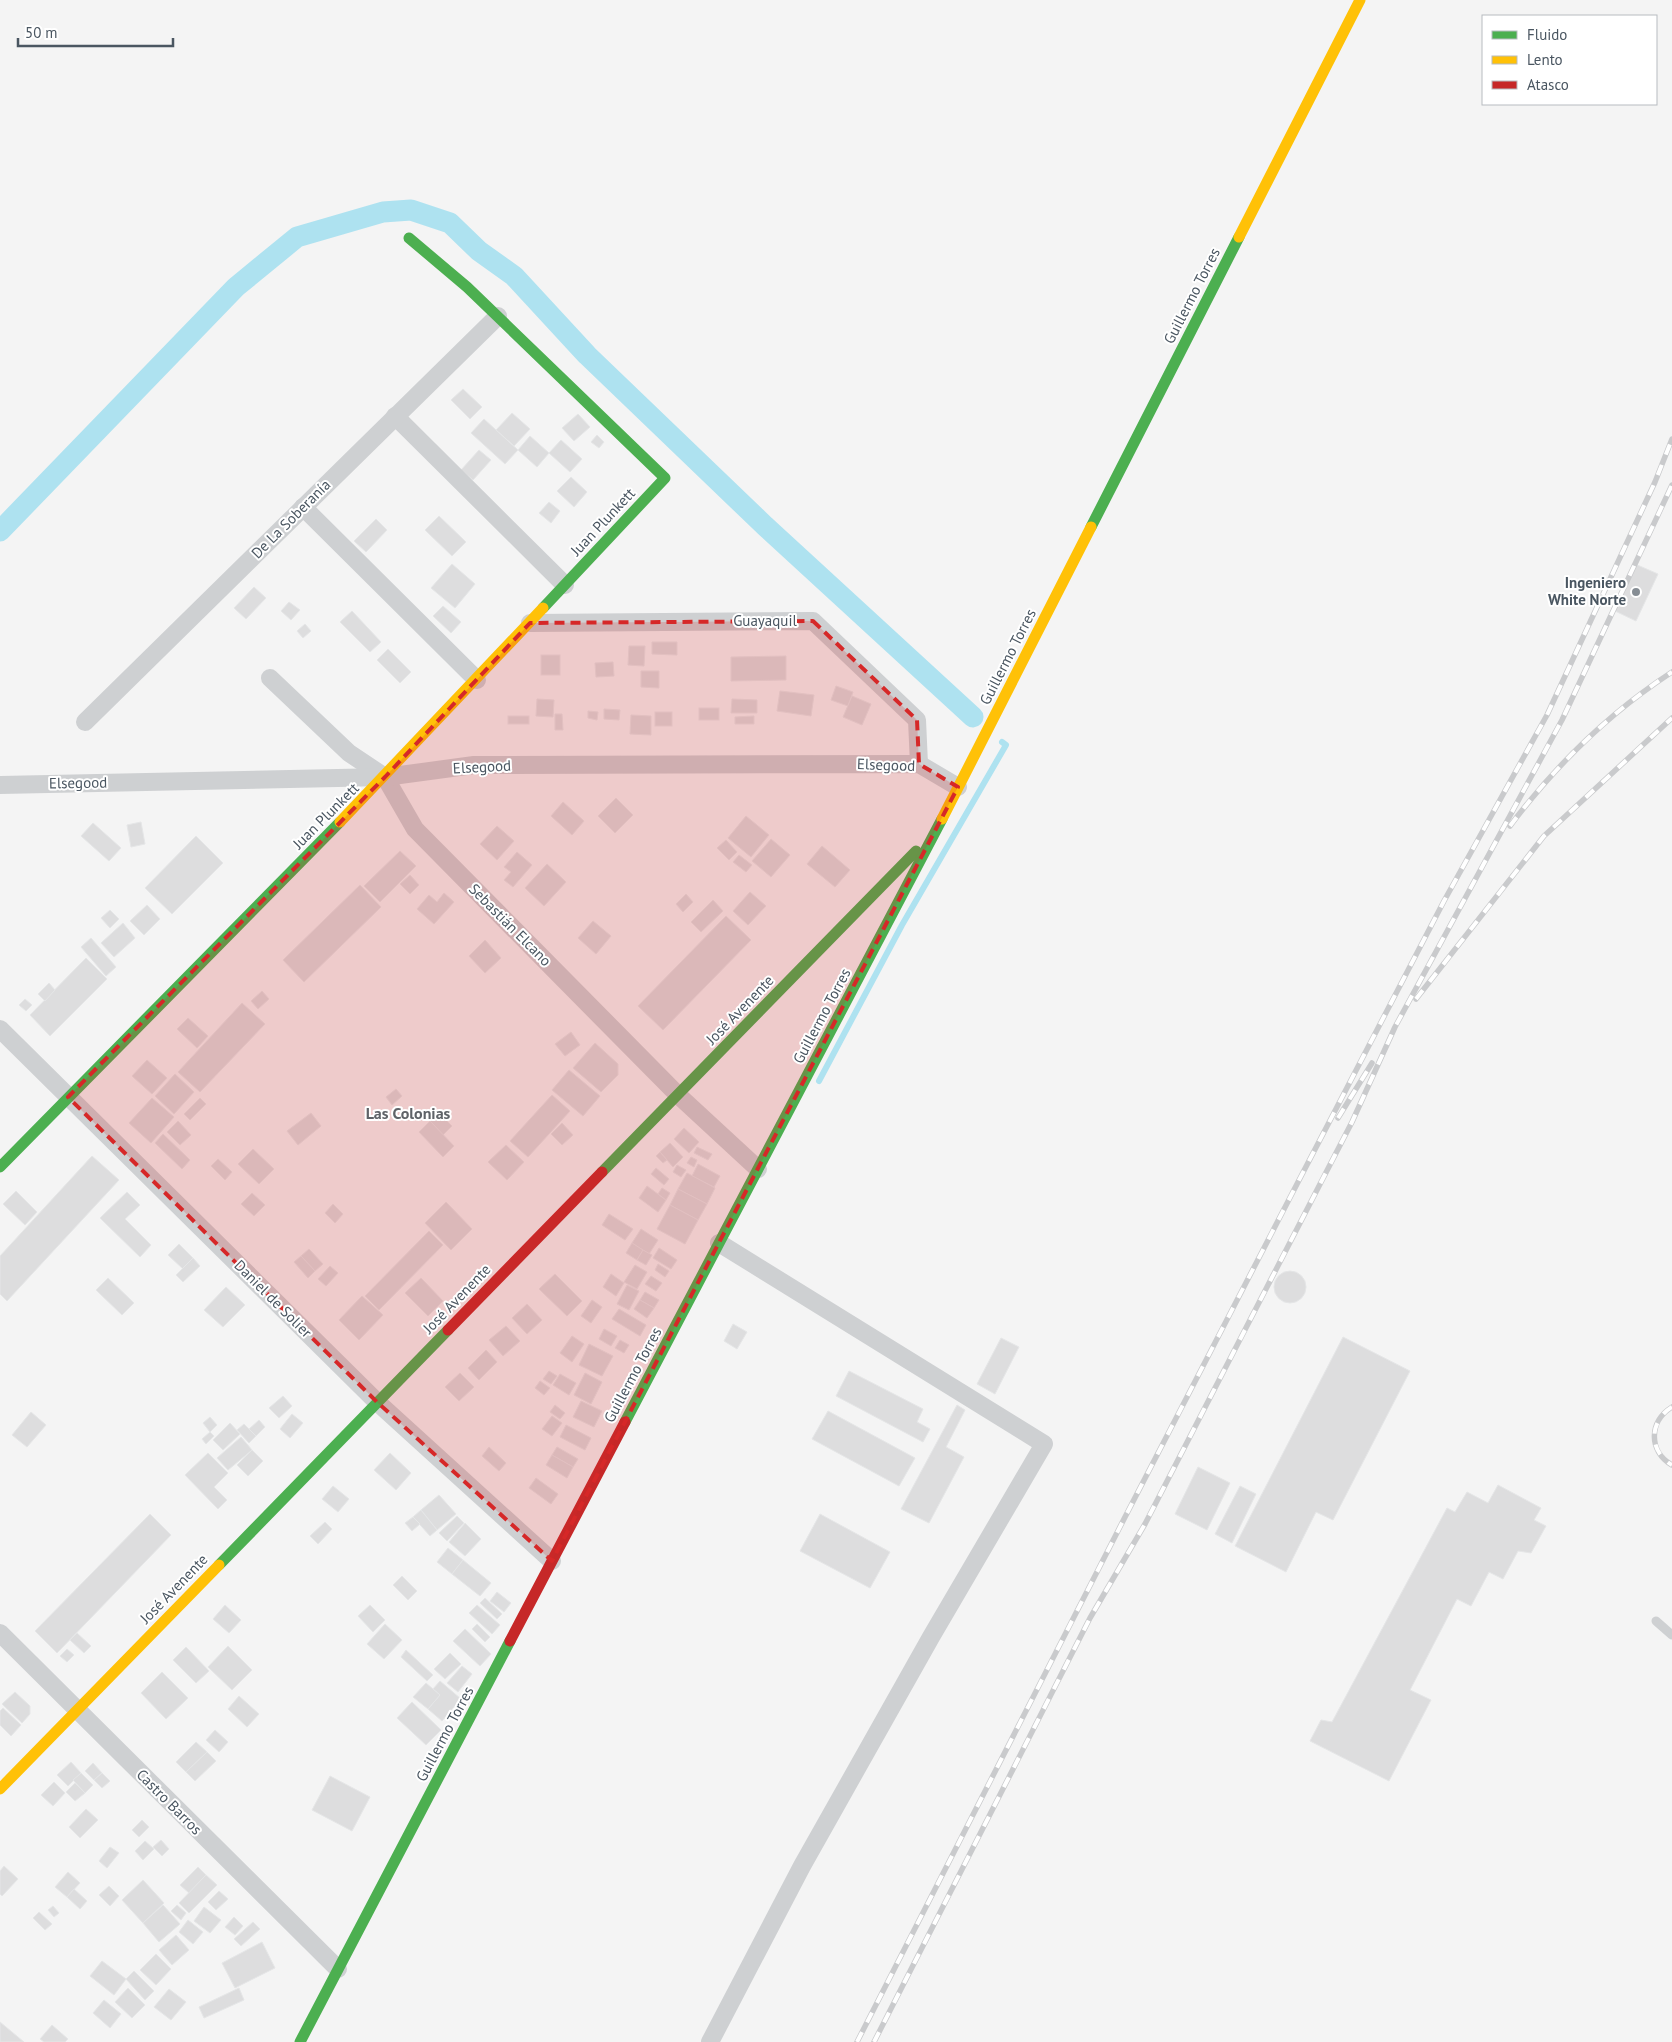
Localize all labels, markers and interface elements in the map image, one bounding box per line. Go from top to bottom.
scale bar [18,15,172,47]
legend [1482,15,1657,105]
text: 50 m [25,23,58,42]
text: Fluido [1527,25,1567,44]
text: Lento [1527,50,1563,69]
text: Atasco [1527,75,1569,94]
street label: Guillermo Torres [1159,245,1224,347]
street label: De La Soberanía [247,475,334,562]
street label: Juan Plunkett [566,484,639,560]
place label: Ingeniero White Norte [1548,573,1626,609]
marker: Ingeniero White Norte [1630,586,1642,598]
street label: Guillermo Torres [975,606,1040,708]
street label: Guayaquil [733,611,797,630]
street label: Elsegood [857,754,916,775]
street label: Elsegood [452,755,512,778]
street label: Elsegood [49,772,107,793]
street label: Juan Plunkett [288,779,363,853]
street label: Sebastián Elcano [465,879,556,970]
street label: Guillermo Torres [788,965,855,1067]
street label: José Avenente [701,971,778,1049]
district label: Las Colonias [366,1103,451,1123]
street label: Daniel de Solier [230,1256,316,1342]
street label: José Avenente [418,1260,495,1338]
street label: Guillermo Torres [599,1324,666,1426]
street label: José Avenente [135,1550,212,1628]
street label: Guillermo Torres [411,1683,478,1785]
street label: Castro Barros [133,1765,206,1838]

